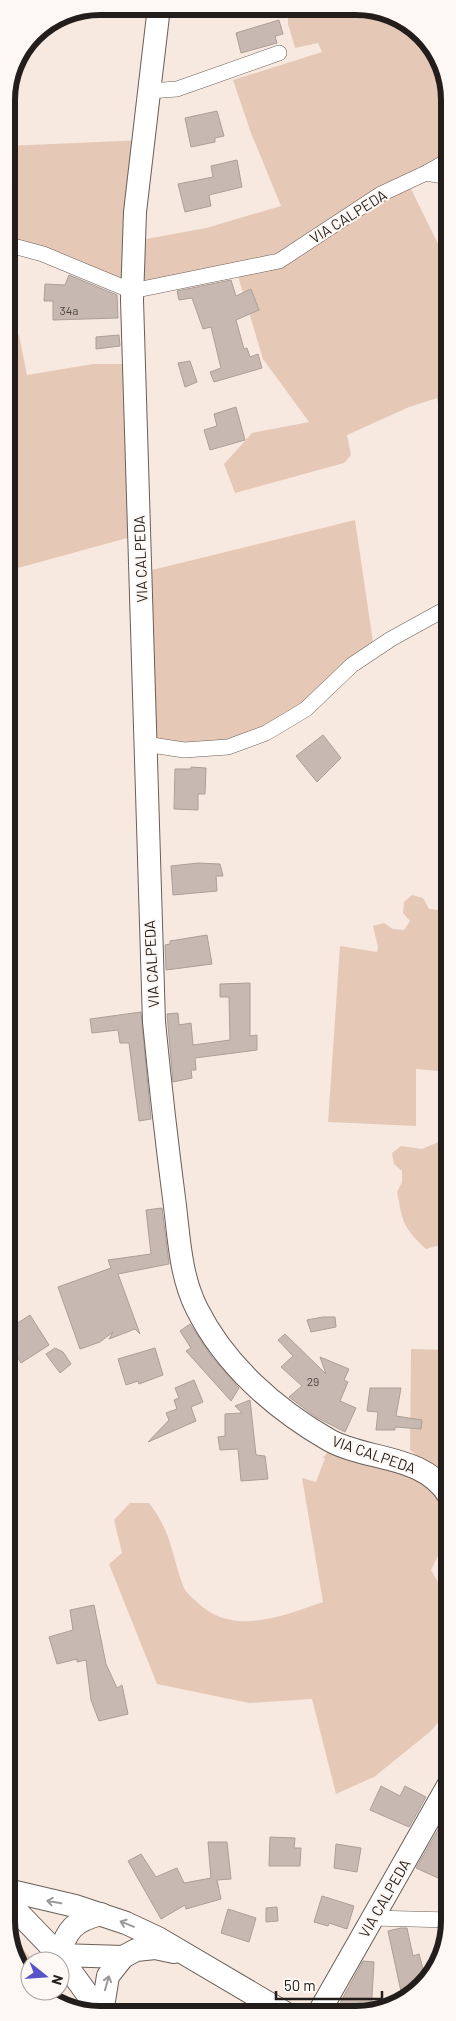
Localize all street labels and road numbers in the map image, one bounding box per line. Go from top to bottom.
street label: VIA CALPEDA [306,185,390,247]
street label: VIA CALPEDA [129,515,151,603]
street label: VIA CALPEDA [140,920,162,1008]
street label: VIA CALPEDA [330,1431,418,1477]
street label: VIA CALPEDA [354,1856,414,1940]

